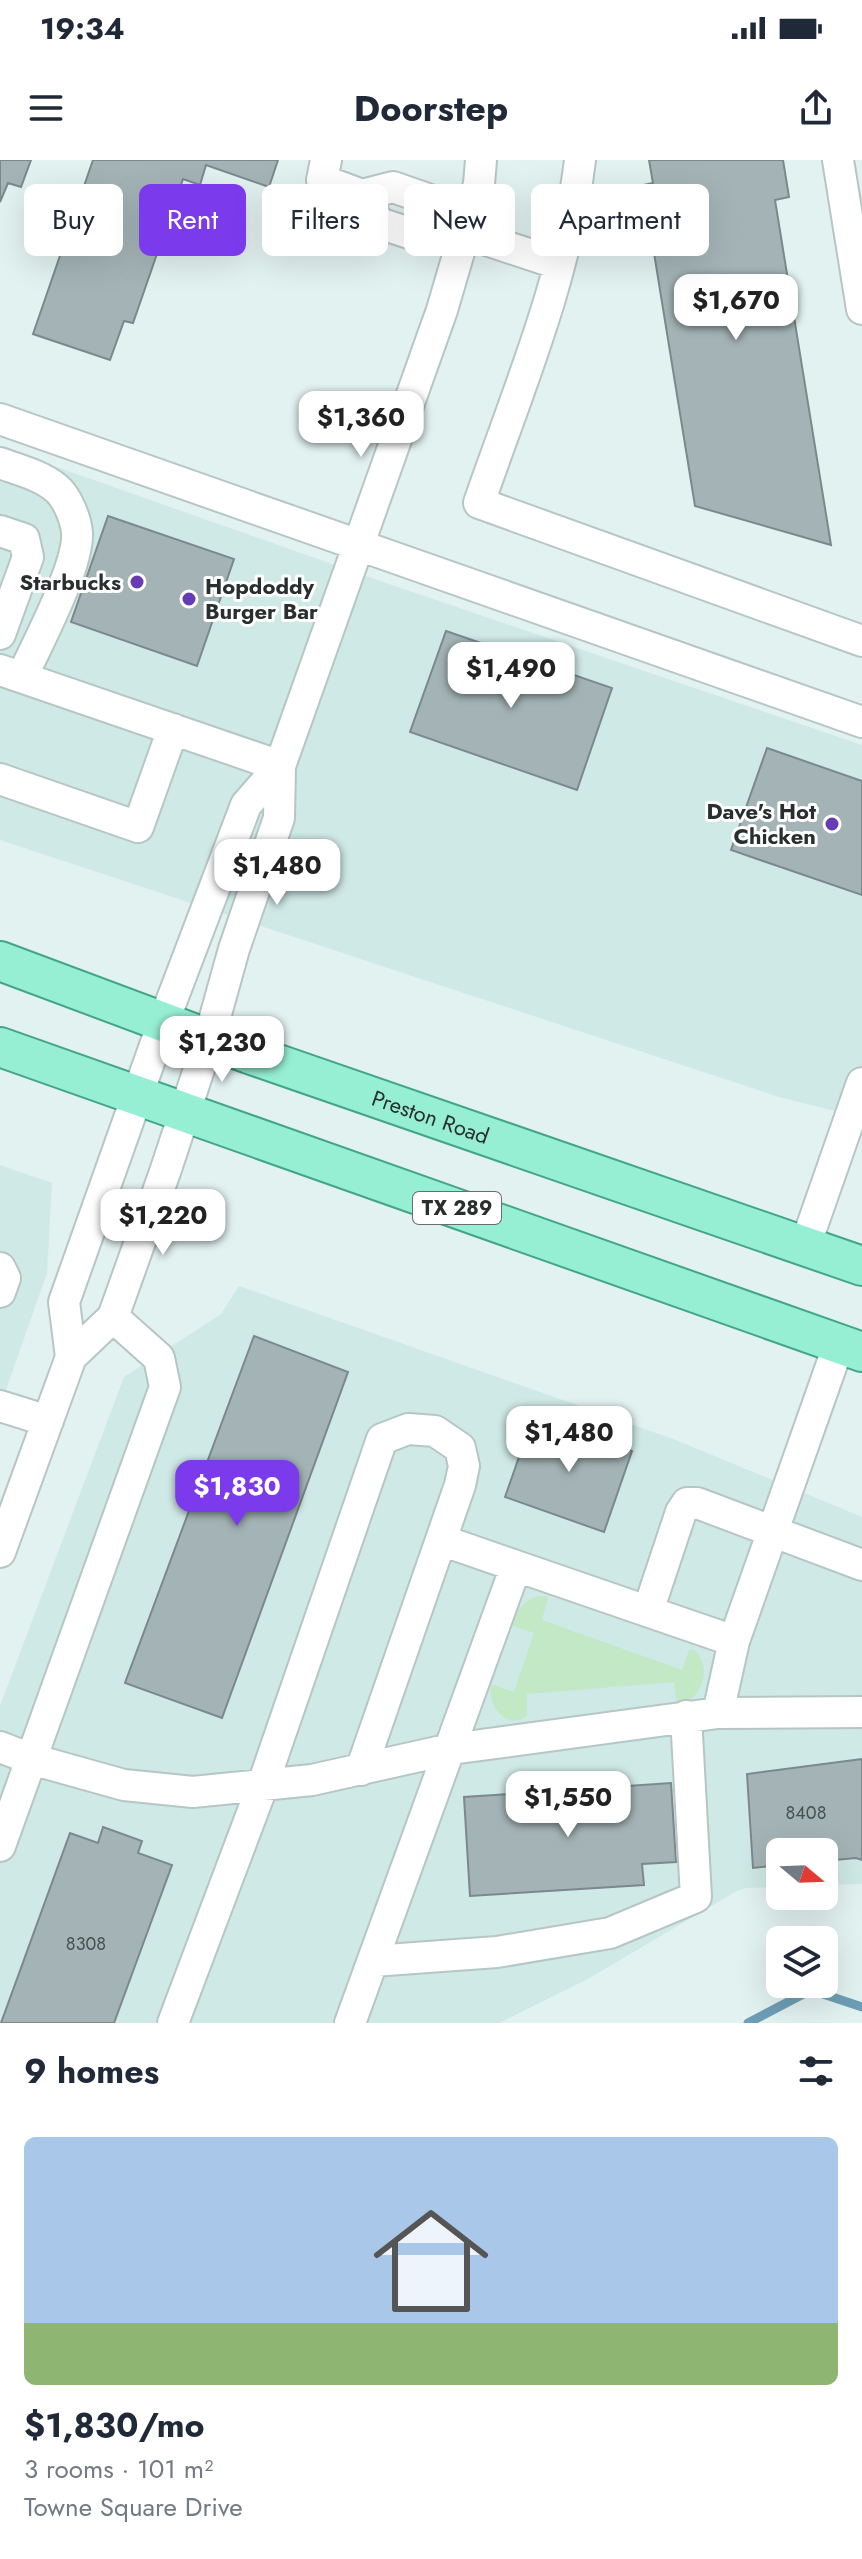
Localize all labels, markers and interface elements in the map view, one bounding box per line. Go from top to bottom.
text: 19:34 [40,7,125,50]
text: Doorstep [354,82,508,134]
icon: menu [24,86,68,130]
icon: share [794,86,838,130]
chip: Buy [24,184,123,256]
chip: Rent [139,184,246,256]
chip: Filters [262,184,388,256]
chip: New [404,184,515,256]
chip: Apartment [531,184,709,256]
pin: $1,670 [671,274,801,342]
text: $1,670 [692,281,780,319]
pin: $1,360 [296,391,426,459]
text: $1,360 [317,398,405,436]
place label: Starbucks [20,566,121,598]
place label: Hopdoddy Burger Bar [205,570,318,627]
marker: Starbucks [128,573,146,591]
marker: Hopdoddy Burger Bar [180,590,198,608]
pin: $1,490 [446,642,576,710]
text: $1,490 [466,649,556,687]
place label: Dave's Hot Chicken [706,795,816,852]
marker: Dave's Hot Chicken [823,815,841,833]
pin: $1,480 [212,839,342,907]
text: $1,480 [232,846,322,884]
pin: $1,230 [157,1016,287,1084]
text: $1,230 [178,1023,266,1061]
street label: Preston Road [368,1082,494,1152]
pin: $1,220 [98,1189,228,1257]
road number: TX 289 [413,1192,501,1224]
text: $1,220 [118,1196,208,1234]
pin: $1,480 [504,1406,634,1474]
text: $1,480 [524,1413,614,1451]
pin: $1,830 [172,1460,302,1528]
text: $1,830 [193,1467,281,1505]
pin: $1,550 [503,1771,633,1839]
text: $1,550 [524,1778,612,1816]
house number: 8408 [786,1800,826,1826]
north arrow [766,1838,838,1910]
map controls [766,1838,838,1998]
button: layers [766,1926,838,1998]
house number: 8308 [66,1931,106,1957]
text: 9 homes [24,2047,159,2096]
icon: filters [794,2049,838,2093]
icon: home [359,2189,503,2333]
text: $1,830/mo [24,2401,205,2450]
text: 3 rooms · 101 m² [24,2450,213,2488]
text: Towne Square Drive [24,2488,243,2526]

